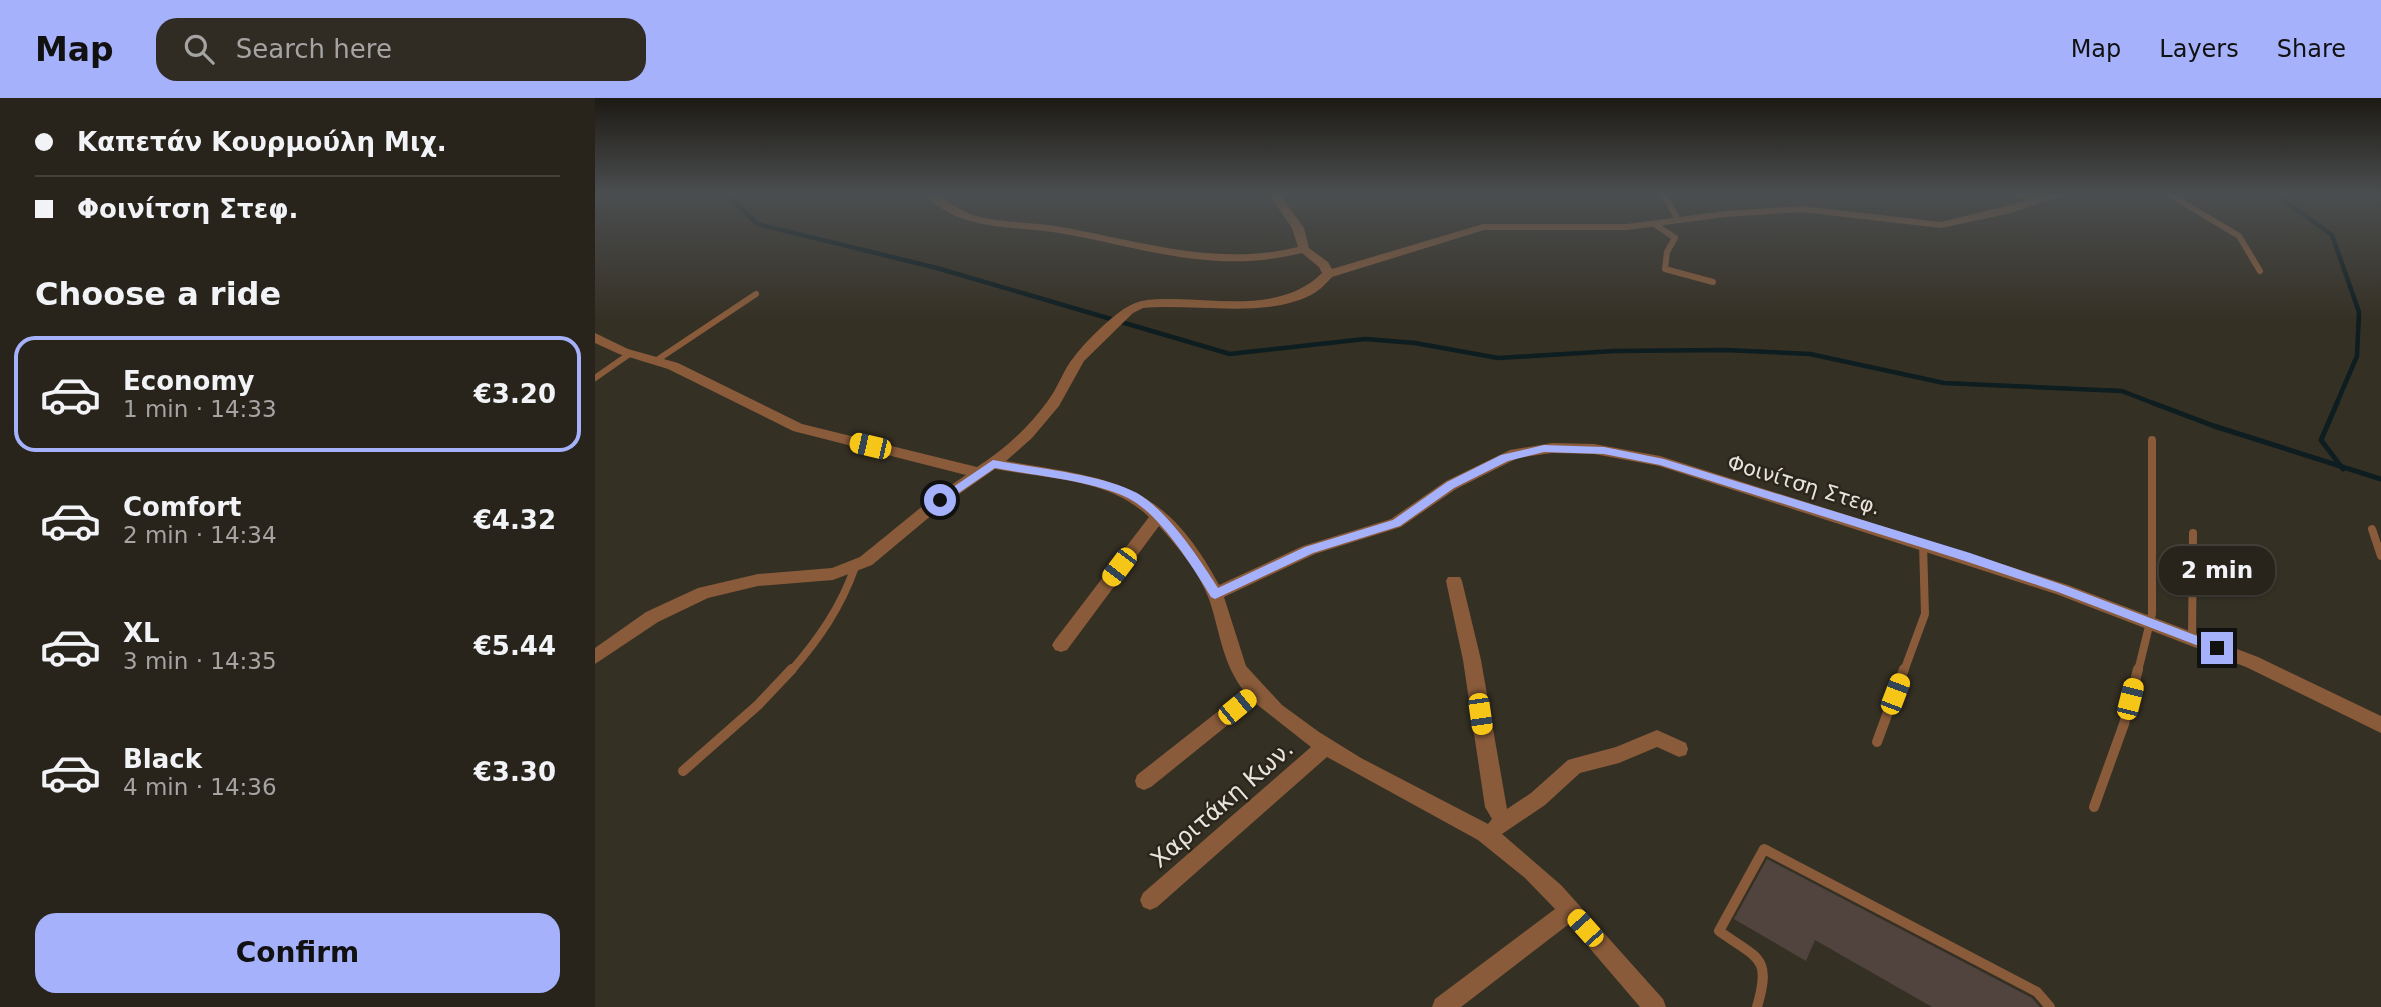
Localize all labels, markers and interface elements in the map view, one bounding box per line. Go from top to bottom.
search box [156,18,646,81]
text: Map [35,30,114,69]
icon: search [180,30,218,68]
text: Search here [236,34,392,64]
text: Map [2071,35,2121,63]
text: Layers [2159,35,2239,63]
text: Share [2277,35,2346,63]
text: Καπετάν Κουρμούλη Μιχ. [77,127,447,157]
text: Φοινίτση Στεφ. [77,194,298,224]
text: Choose a ride [35,275,281,313]
icon: car [39,363,102,426]
text: Economy [123,366,254,396]
text: €3.20 [474,379,556,409]
text: 1 min · 14:33 [123,396,277,422]
car [848,431,893,461]
street label: Φοινίτση Στεφ. [1724,450,1884,520]
route start [924,484,956,516]
icon: car [39,489,102,552]
text: Comfort [123,492,241,522]
text: €4.32 [474,505,556,535]
text: 2 min · 14:34 [123,522,277,548]
car [1098,544,1141,590]
callout: 2 min [2159,546,2275,596]
text: 2 min [2181,557,2253,583]
icon: car [39,615,102,678]
text: XL [123,618,160,648]
text: €5.44 [474,631,556,661]
route end [2201,632,2233,664]
text: 3 min · 14:35 [123,648,277,674]
car [1878,671,1913,717]
car [2115,676,2146,722]
car [1215,686,1260,728]
car [1467,692,1494,736]
street label: Χαριτάκη Κων. [1145,734,1299,874]
icon: car [39,741,102,804]
text: Black [123,744,202,774]
text: €3.30 [474,757,556,787]
text: 4 min · 14:36 [123,774,277,800]
car [1564,905,1607,951]
button: Confirm [35,913,560,993]

